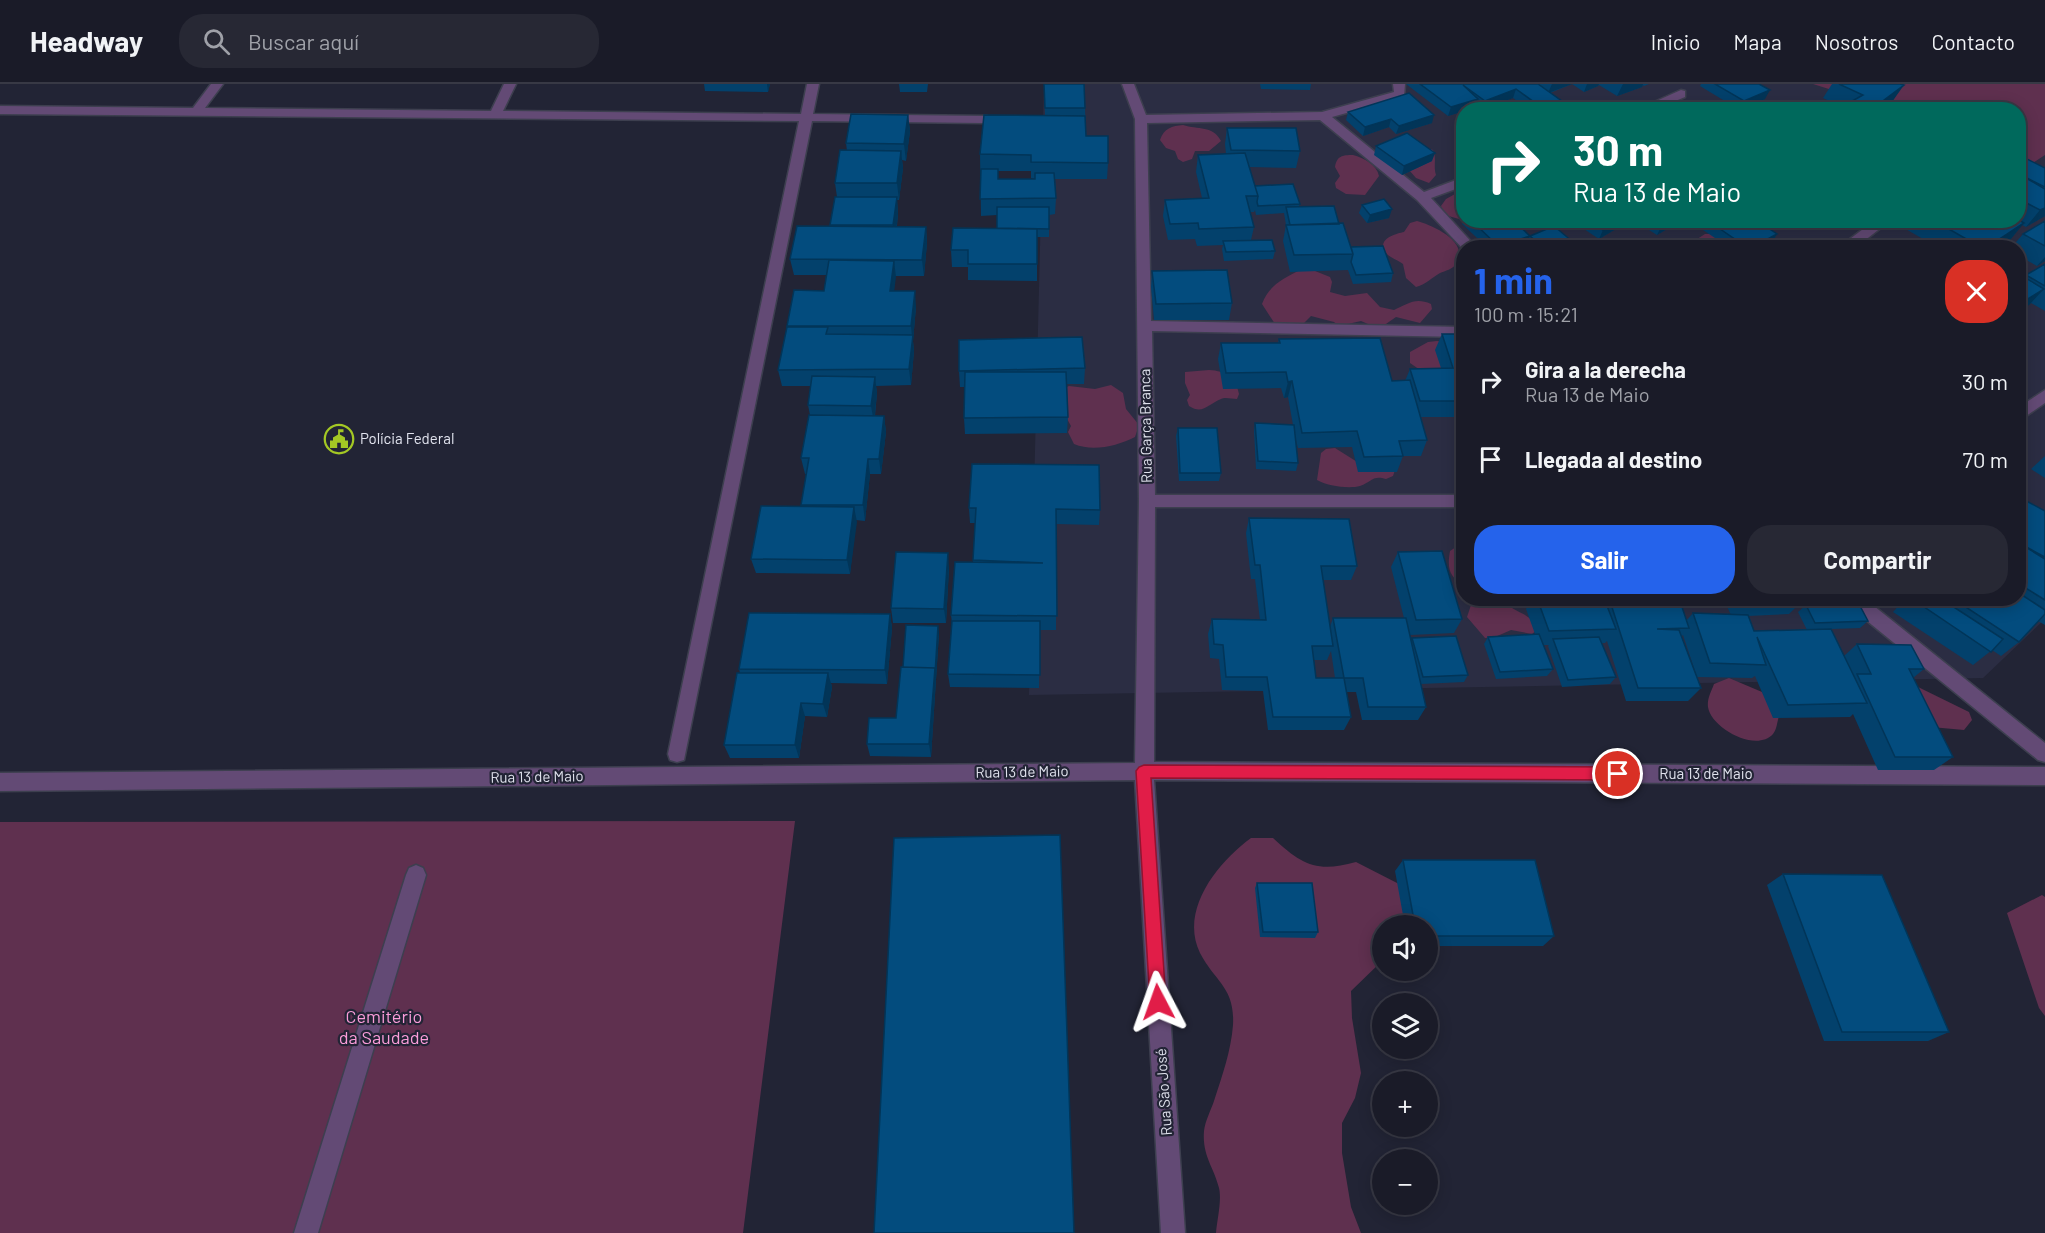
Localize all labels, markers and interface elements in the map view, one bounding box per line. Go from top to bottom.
search box [179,14,599,68]
text: Headway [30,24,143,58]
icon: search [200,25,233,58]
text: Buscar aquí [248,28,359,54]
text: Inicio [1651,29,1701,54]
text: Mapa [1734,29,1782,54]
text: Nosotros [1815,29,1898,54]
text: Contacto [1931,29,2015,54]
text: 30 m [1573,124,1663,174]
icon: right [1474,126,1552,204]
text: Rua 13 de Maio [1573,175,1741,207]
text: 1 min [1474,258,1553,301]
button: close [1945,260,2008,323]
text: 100 m · 15:21 [1474,302,1578,326]
text: Gira a la derecha [1525,356,1686,382]
icon: right [1474,365,1507,398]
text: 30 m [1962,368,2008,394]
street label: Rua Garça Branca [1135,369,1155,483]
text: Rua 13 de Maio [1525,382,1650,406]
public building icon: Polícia Federal [323,423,355,455]
place label: Polícia Federal [360,429,454,447]
icon: arrive [1474,443,1507,476]
text: Llegada al destino [1525,446,1702,472]
text: 70 m [1963,446,2008,472]
button: Salir [1474,525,1735,594]
button: Compartir [1747,525,2008,594]
pin [1592,748,1643,799]
icon: arrive [1601,757,1634,790]
street label: Rua 13 de Maio [975,761,1069,781]
street label: Rua 13 de Maio [1659,764,1753,782]
street label: Rua 13 de Maio [490,766,584,786]
map controls [1372,915,1438,1215]
button: sound [1372,915,1438,981]
position arrow [1126,970,1190,1034]
button: layers [1372,993,1438,1059]
park label: Cemitério da Saudade [339,1005,429,1048]
street label: Rua São José [1151,1048,1175,1136]
button: + [1372,1071,1438,1137]
button: − [1372,1149,1438,1215]

